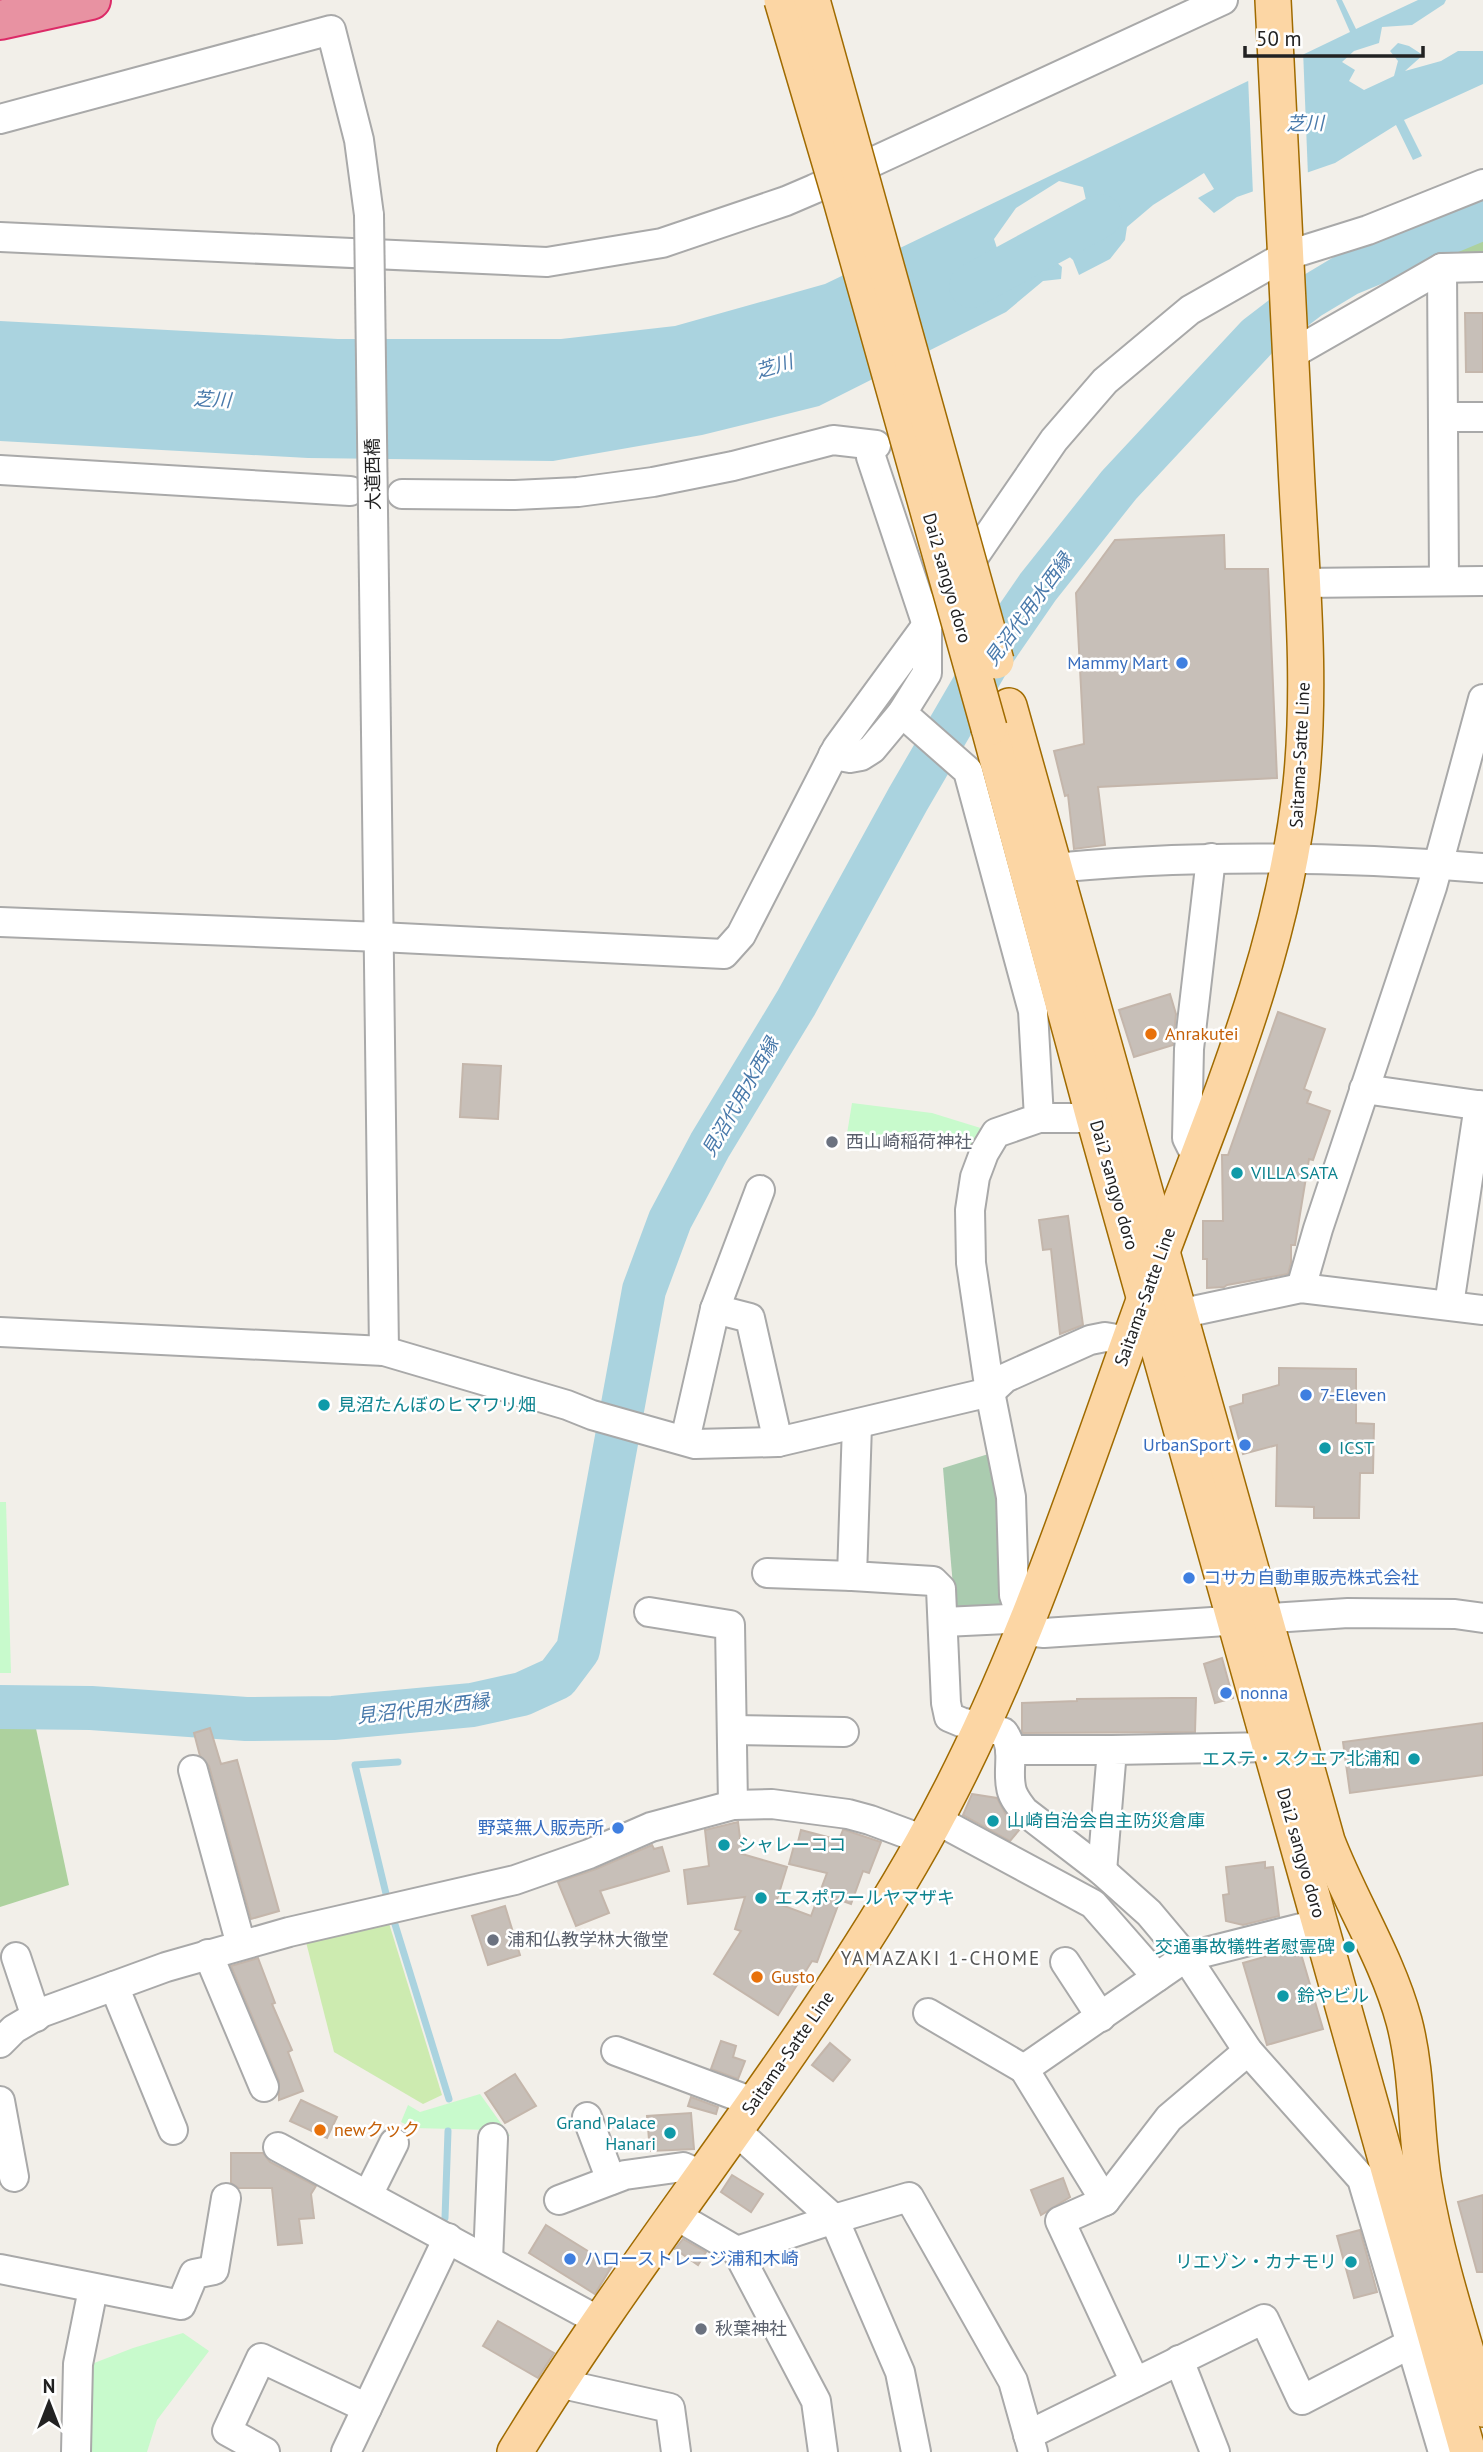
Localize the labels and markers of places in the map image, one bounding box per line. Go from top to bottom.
place label: Mammy Mart [1067,651,1168,674]
marker: Mammy Mart [1174,655,1190,671]
place label: Anrakutei [1165,1022,1239,1045]
marker: Anrakutei [1143,1026,1159,1042]
place label: 西山崎稲荷神社 [846,1130,972,1153]
marker: 西山崎稲荷神社 [824,1134,840,1150]
place label: VILLA SATA [1250,1161,1338,1184]
marker: VILLA SATA [1229,1165,1245,1181]
place label: 7-Eleven [1320,1383,1386,1406]
marker: 7-Eleven [1298,1387,1314,1403]
place label: 見沼たんぼのヒマワリ畑 [338,1393,536,1416]
marker: 見沼たんぼのヒマワリ畑 [316,1397,332,1413]
place label: UrbanSport [1143,1433,1231,1456]
place label: ICST [1339,1436,1374,1459]
marker: UrbanSport [1237,1437,1253,1453]
marker: ICST [1317,1440,1333,1456]
place label: コサカ自動車販売株式会社 [1203,1566,1419,1589]
marker: コサカ自動車販売株式会社 [1181,1570,1197,1586]
place label: nonna [1240,1681,1288,1704]
marker: nonna [1218,1685,1234,1701]
place label: エステ・スクエア北浦和 [1202,1747,1400,1770]
marker: エステ・スクエア北浦和 [1406,1751,1422,1767]
place label: 山崎自治会自主防災倉庫 [1007,1809,1205,1832]
marker: 山崎自治会自主防災倉庫 [985,1813,1001,1829]
place label: 野菜無人販売所 [478,1816,604,1839]
marker: 野菜無人販売所 [610,1820,626,1836]
place label: シャレーココ [738,1833,846,1856]
marker: シャレーココ [716,1837,732,1853]
place label: エスポワールヤマザキ [775,1886,955,1909]
marker: エスポワールヤマザキ [753,1890,769,1906]
place label: 浦和仏教学林大徹堂 [507,1928,669,1951]
marker: 浦和仏教学林大徹堂 [485,1932,501,1948]
place label: 交通事故犠牲者慰霊碑 [1155,1935,1335,1958]
marker: 交通事故犠牲者慰霊碑 [1341,1939,1357,1955]
place label: Gusto [771,1965,815,1988]
marker: Gusto [749,1969,765,1985]
place label: 鈴やビル [1297,1984,1369,2007]
marker: 鈴やビル [1275,1988,1291,2004]
place label: Grand Palace Hanari [556,2111,656,2155]
place label: newクック [334,2118,420,2141]
marker: newクック [312,2122,328,2138]
marker: Grand Palace Hanari [662,2125,678,2141]
place label: ハローストレージ浦和木崎 [584,2247,799,2270]
place label: リエゾン・カナモリ [1175,2250,1337,2273]
marker: ハローストレージ浦和木崎 [562,2251,578,2267]
marker: リエゾン・カナモリ [1343,2254,1359,2270]
place label: 秋葉神社 [715,2317,787,2340]
marker: 秋葉神社 [693,2321,709,2337]

